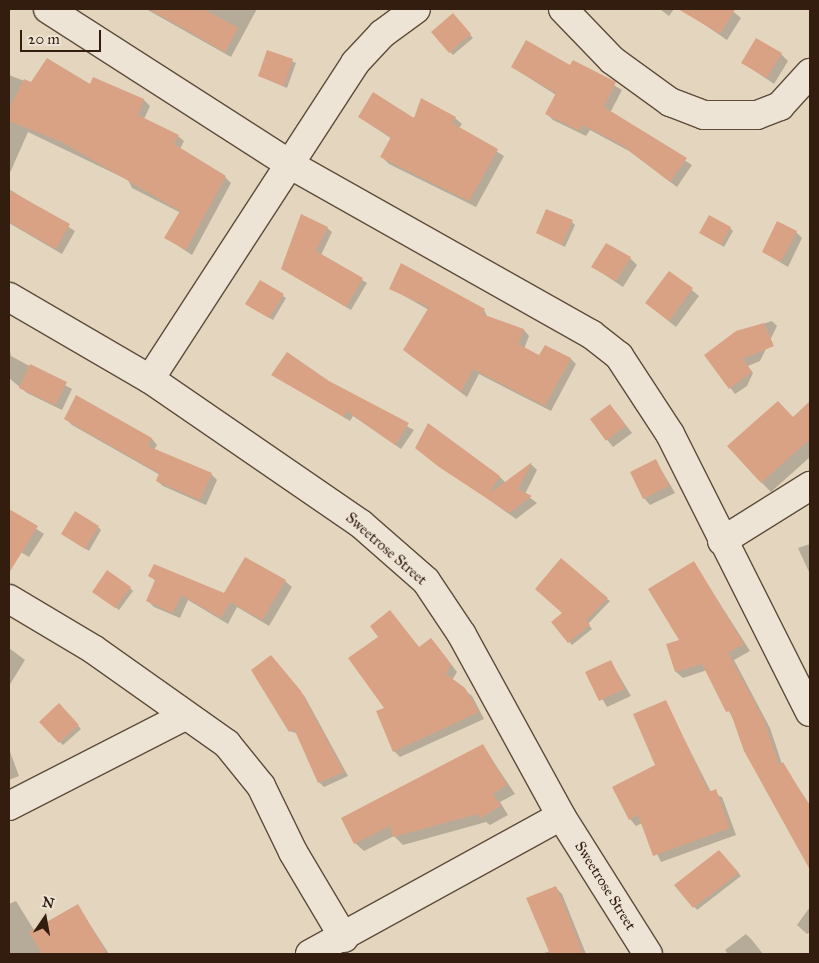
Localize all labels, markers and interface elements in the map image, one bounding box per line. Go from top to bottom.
scale bar [22,20,104,52]
text: 20 m [28,30,60,48]
street label: Sweetrose Street [342,509,430,589]
street label: Sweetrose Street [570,838,640,934]
north arrow [20,893,70,943]
text: N [41,893,56,912]

